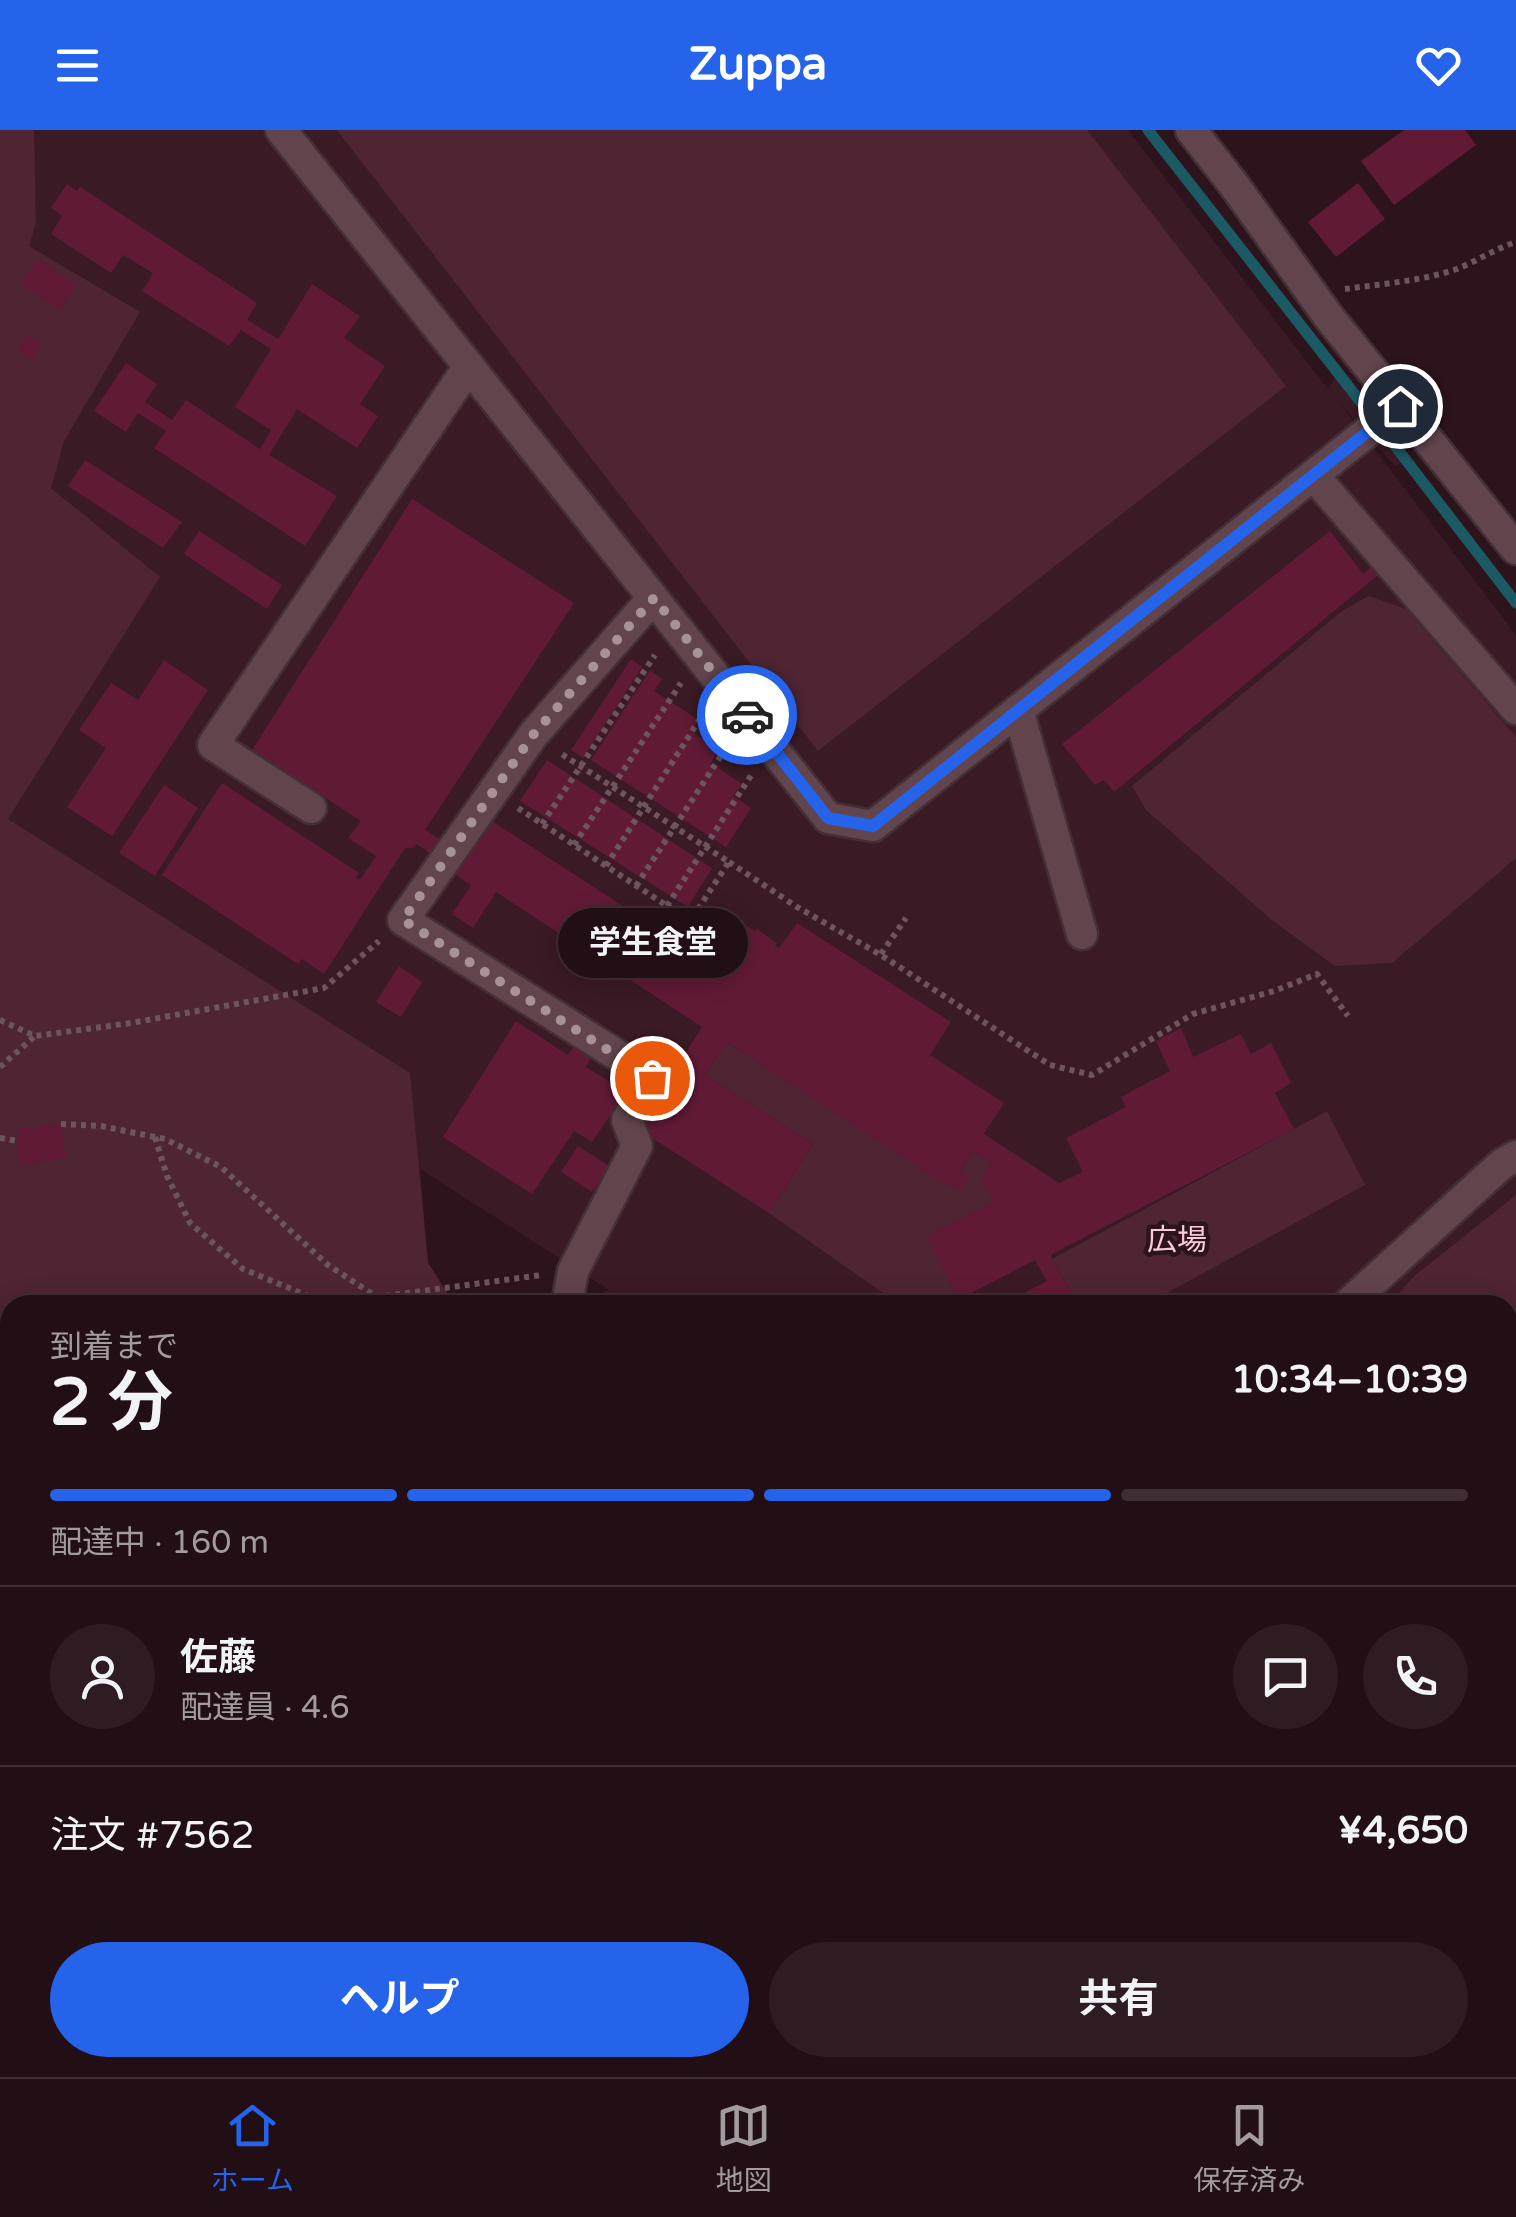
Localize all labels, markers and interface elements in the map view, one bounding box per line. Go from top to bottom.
icon: menu [50,38,105,93]
text: Zuppa [689,38,827,92]
icon: heart [1411,38,1466,93]
pin [1358,364,1443,449]
icon: home [1373,379,1428,434]
courier [697,665,797,765]
icon: car [720,688,775,743]
callout: 学生食堂 [557,908,747,978]
text: 学生食堂 [589,924,717,962]
pin [610,1036,695,1121]
icon: bag [625,1051,680,1106]
park label: 広場 [1147,1222,1207,1259]
text: 到着まで [50,1328,178,1366]
text: 10:34–10:39 [1231,1357,1468,1403]
text: 2 分 [50,1364,173,1443]
text: 配達中 · 160 m [50,1524,269,1562]
button: person [50,1624,155,1729]
button: chat [1233,1624,1338,1729]
button: phone [1363,1624,1468,1729]
text: 佐藤 [180,1635,256,1681]
text: 配達員 · 4.6 [180,1689,349,1727]
text: ¥4,650 [1338,1808,1468,1854]
text: 注文 #7562 [50,1813,255,1859]
button: ヘルプ [50,1942,749,2057]
button: 共有 [769,1942,1468,2057]
tab: ホーム [211,2098,294,2198]
tab: 地図 [716,2098,772,2198]
tab: 保存済み [1193,2098,1305,2198]

